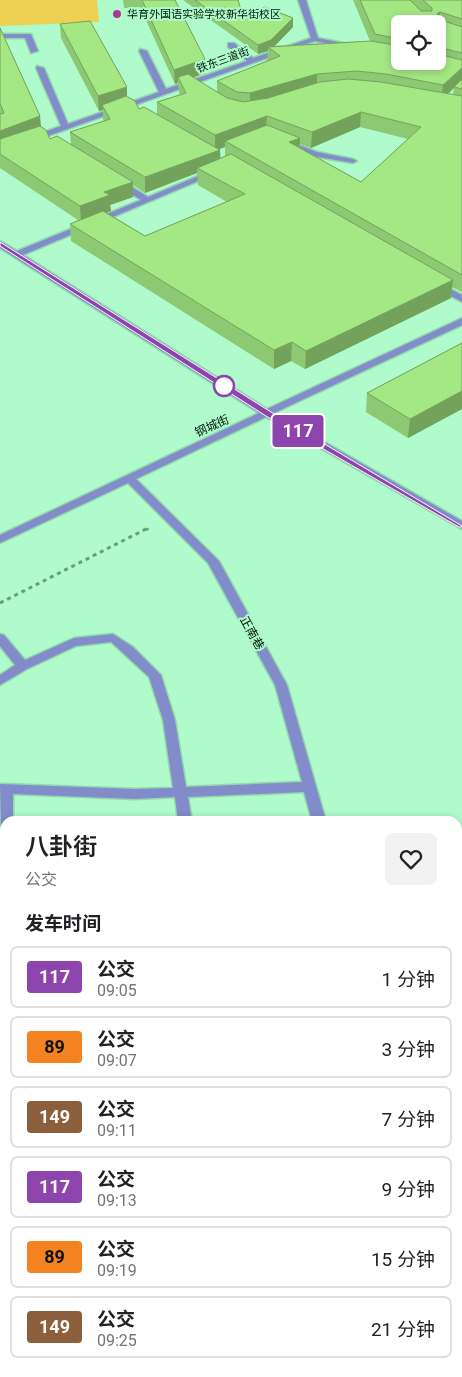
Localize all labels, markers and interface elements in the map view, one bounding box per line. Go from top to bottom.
marker: 华育外国语实验学校新华街校区 [111,8,123,20]
place label: 华育外国语实验学校新华街校区 [127,8,281,21]
map controls [391,15,446,70]
button: locate [391,15,446,70]
street label: 铁东三道街 [195,44,251,76]
unlabelled marker [213,375,235,397]
street label: 钢城街 [193,412,231,440]
line badge: 117 [269,415,327,447]
text: 117 [283,420,313,441]
street label: 正南巷 [237,614,267,652]
text: 八卦街 [25,833,97,861]
button: heart [385,833,437,885]
text: 公交 [25,870,57,889]
text: 发车时间 [25,912,101,935]
text: 公交 [97,958,135,981]
text: 117 [39,966,70,987]
text: 1 分钟 [382,968,435,991]
text: 09:05 [97,981,137,1000]
text: 公交 [97,1028,135,1051]
text: 89 [44,1036,65,1057]
text: 3 分钟 [382,1038,435,1061]
text: 09:07 [97,1051,137,1070]
text: 公交 [97,1098,135,1121]
text: 149 [39,1106,70,1127]
text: 7 分钟 [382,1108,435,1131]
text: 09:11 [97,1121,137,1140]
text: 公交 [97,1168,135,1191]
text: 117 [39,1176,70,1197]
text: 9 分钟 [382,1178,435,1201]
text: 09:13 [97,1191,137,1210]
text: 公交 [97,1238,135,1261]
text: 89 [44,1246,65,1267]
text: 15 分钟 [371,1248,435,1271]
text: 09:19 [97,1261,137,1280]
text: 公交 [97,1308,135,1331]
text: 149 [39,1316,70,1337]
text: 21 分钟 [371,1318,435,1341]
text: 09:25 [97,1331,137,1350]

